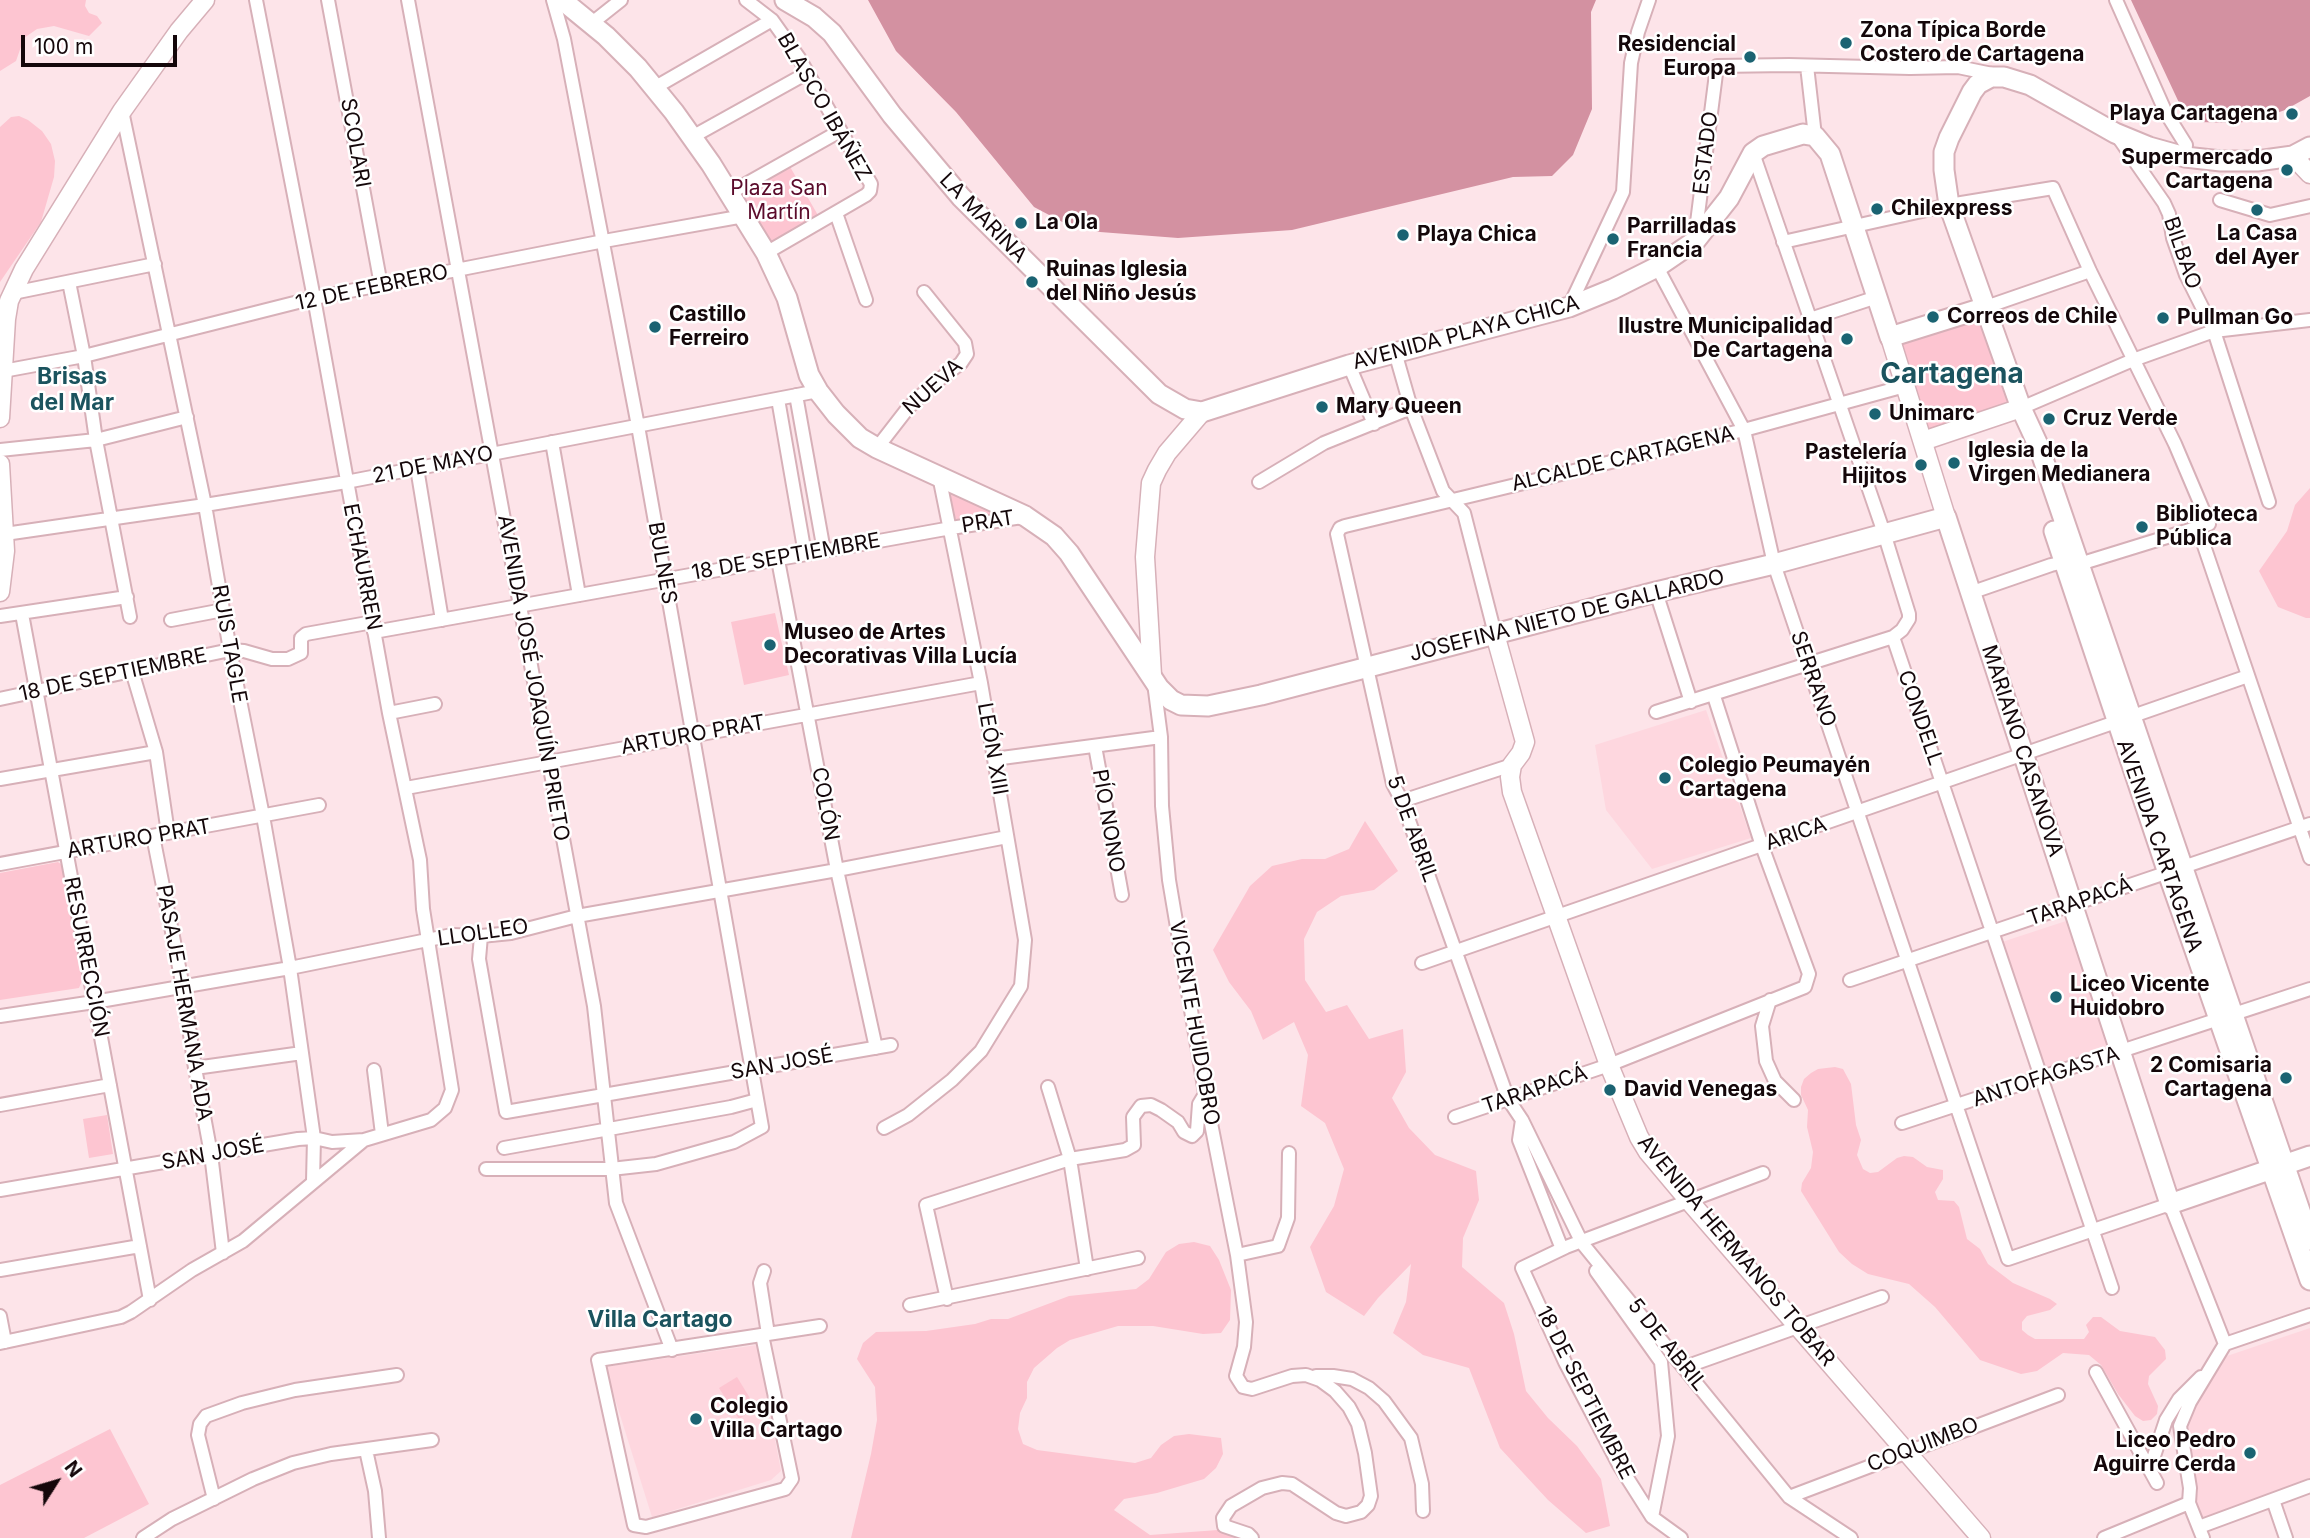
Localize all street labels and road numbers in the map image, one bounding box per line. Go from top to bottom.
street label: BLASCO IBÁÑEZ [771,29,877,185]
street label: SCOLARI [335,96,375,190]
street label: ESTADO [1688,110,1724,196]
street label: LA MARINA [934,168,1032,268]
street label: BILBAO [2158,214,2206,292]
street label: 12 DE FEBRERO [293,260,451,316]
street label: AVENIDA PLAYA CHICA [1350,291,1582,375]
street label: NUEVA [898,354,968,420]
street label: ALCALDE CARTAGENA [1509,421,1737,497]
street label: 21 DE MAYO [370,441,496,489]
street label: ECHAURREN [337,501,387,633]
street label: PRAT [960,505,1016,539]
street label: AVENIDA JOSÉ JOAQUÍN PRIETO [492,513,574,843]
street label: BULNES [642,520,682,606]
street label: 18 DE SEPTIEMBRE [690,528,882,586]
street label: JOSEFINA NIETO DE GALLARDO [1407,565,1727,667]
street label: RUIS TAGLE [206,583,252,705]
street label: SERRANO [1785,628,1841,730]
street label: MARIANO CASANOVA [1976,642,2068,860]
street label: 18 DE SEPTIEMBRE [17,643,209,707]
street label: CONDELL [1892,667,1948,769]
street label: LEÓN XIII [971,701,1013,797]
street label: ARTURO PRAT [619,710,767,760]
street label: AVENIDA CARTAGENA [2111,736,2207,956]
street label: COLÓN [806,765,844,843]
street label: PÍO NONO [1086,767,1130,875]
street label: 5 DE ABRIL [1381,772,1443,886]
street label: ARICA [1762,812,1830,856]
street label: ARTURO PRAT [65,814,213,864]
street label: TARAPACÁ [2024,872,2136,932]
street label: RESURRECCIÓN [58,875,114,1039]
street label: PASAJE HERMANA ADA [151,883,217,1123]
street label: LLOLLEO [436,914,530,952]
street label: VICENTE HUIDOBRO [1164,919,1224,1127]
street label: ANTOFAGASTA [1969,1041,2123,1113]
street label: SAN JOSÉ [729,1043,835,1085]
street label: TARAPACÁ [1479,1060,1591,1120]
street label: AVENIDA HERMANOS TOBAR [1632,1130,1840,1372]
street label: SAN JOSÉ [160,1133,266,1175]
street label: 5 DE ABRIL [1622,1294,1712,1396]
street label: 18 DE SEPTIEMBRE [1530,1302,1640,1484]
street label: COQUIMBO [1864,1412,1982,1478]

